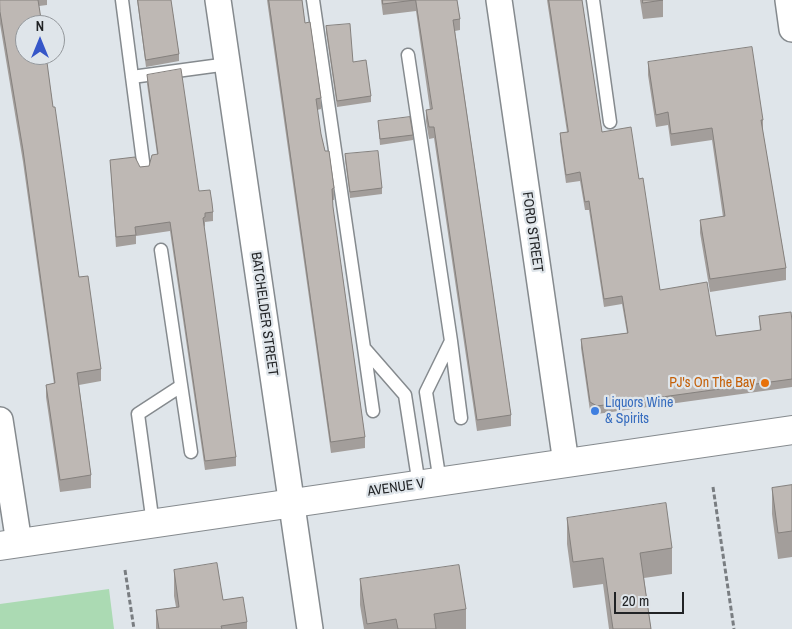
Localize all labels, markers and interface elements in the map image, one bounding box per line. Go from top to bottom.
north arrow [15,15,65,65]
text: N [36,17,44,35]
street label: FORD STREET [518,191,546,273]
street label: BATCHELDER STREET [247,251,281,377]
place label: PJ's On The Bay [669,375,755,391]
marker: PJ's On The Bay [759,377,771,389]
place label: Liquors Wine & Spirits [605,395,673,428]
marker: Liquors Wine & Spirits [589,405,601,417]
street label: AVENUE V [367,476,425,500]
scale bar [617,582,687,614]
text: 20 m [622,590,649,611]

